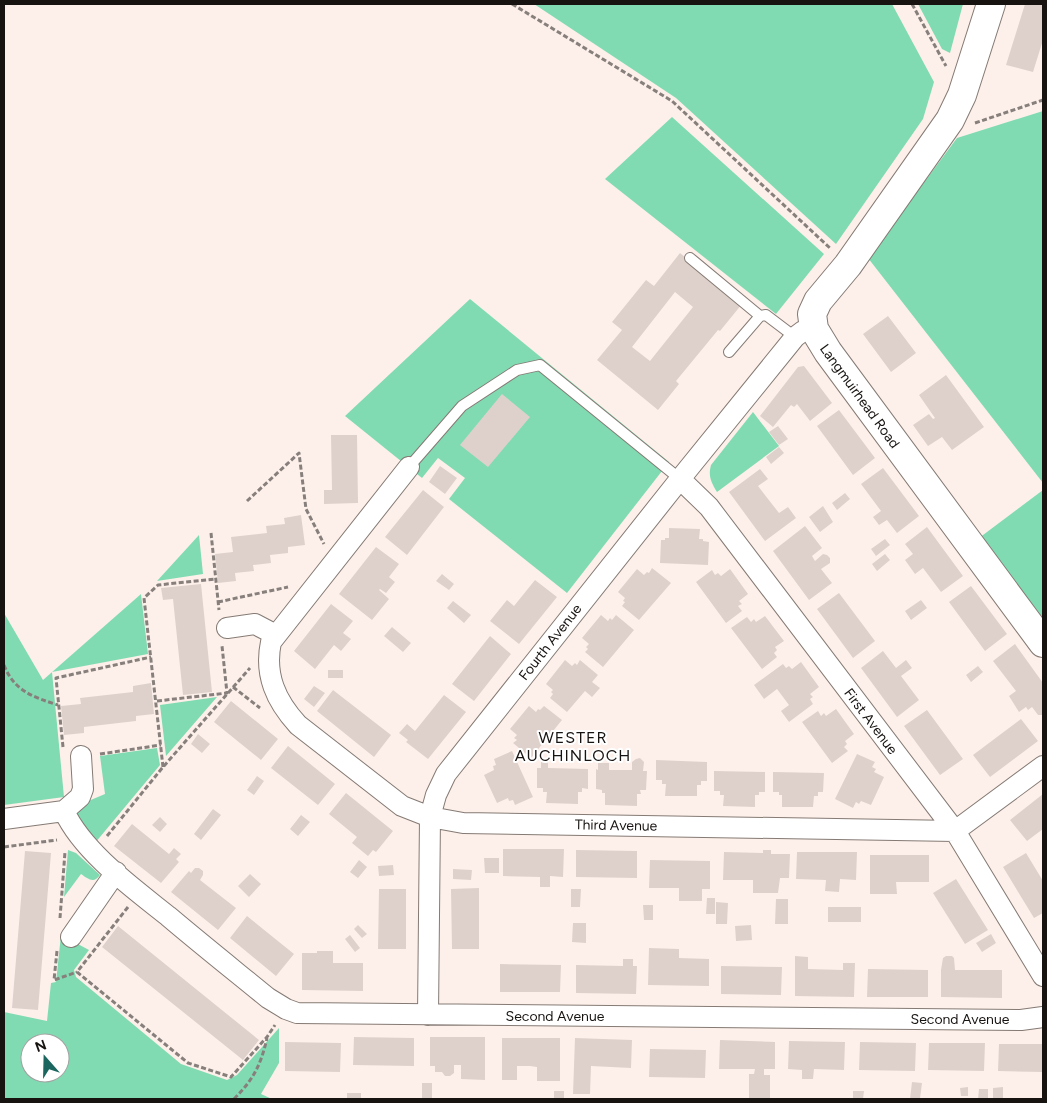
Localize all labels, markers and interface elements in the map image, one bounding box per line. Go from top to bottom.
street label: Langmuirhead Road [816,341,903,452]
street label: Fourth Avenue [515,601,586,684]
street label: First Avenue [840,685,901,758]
district label: WESTER AUCHINLOCH [515,728,631,765]
street label: Third Avenue [575,816,658,835]
street label: Second Avenue [506,1008,605,1025]
street label: Second Avenue [911,1011,1010,1028]
north arrow [20,1033,70,1083]
text: N [33,1036,49,1056]

